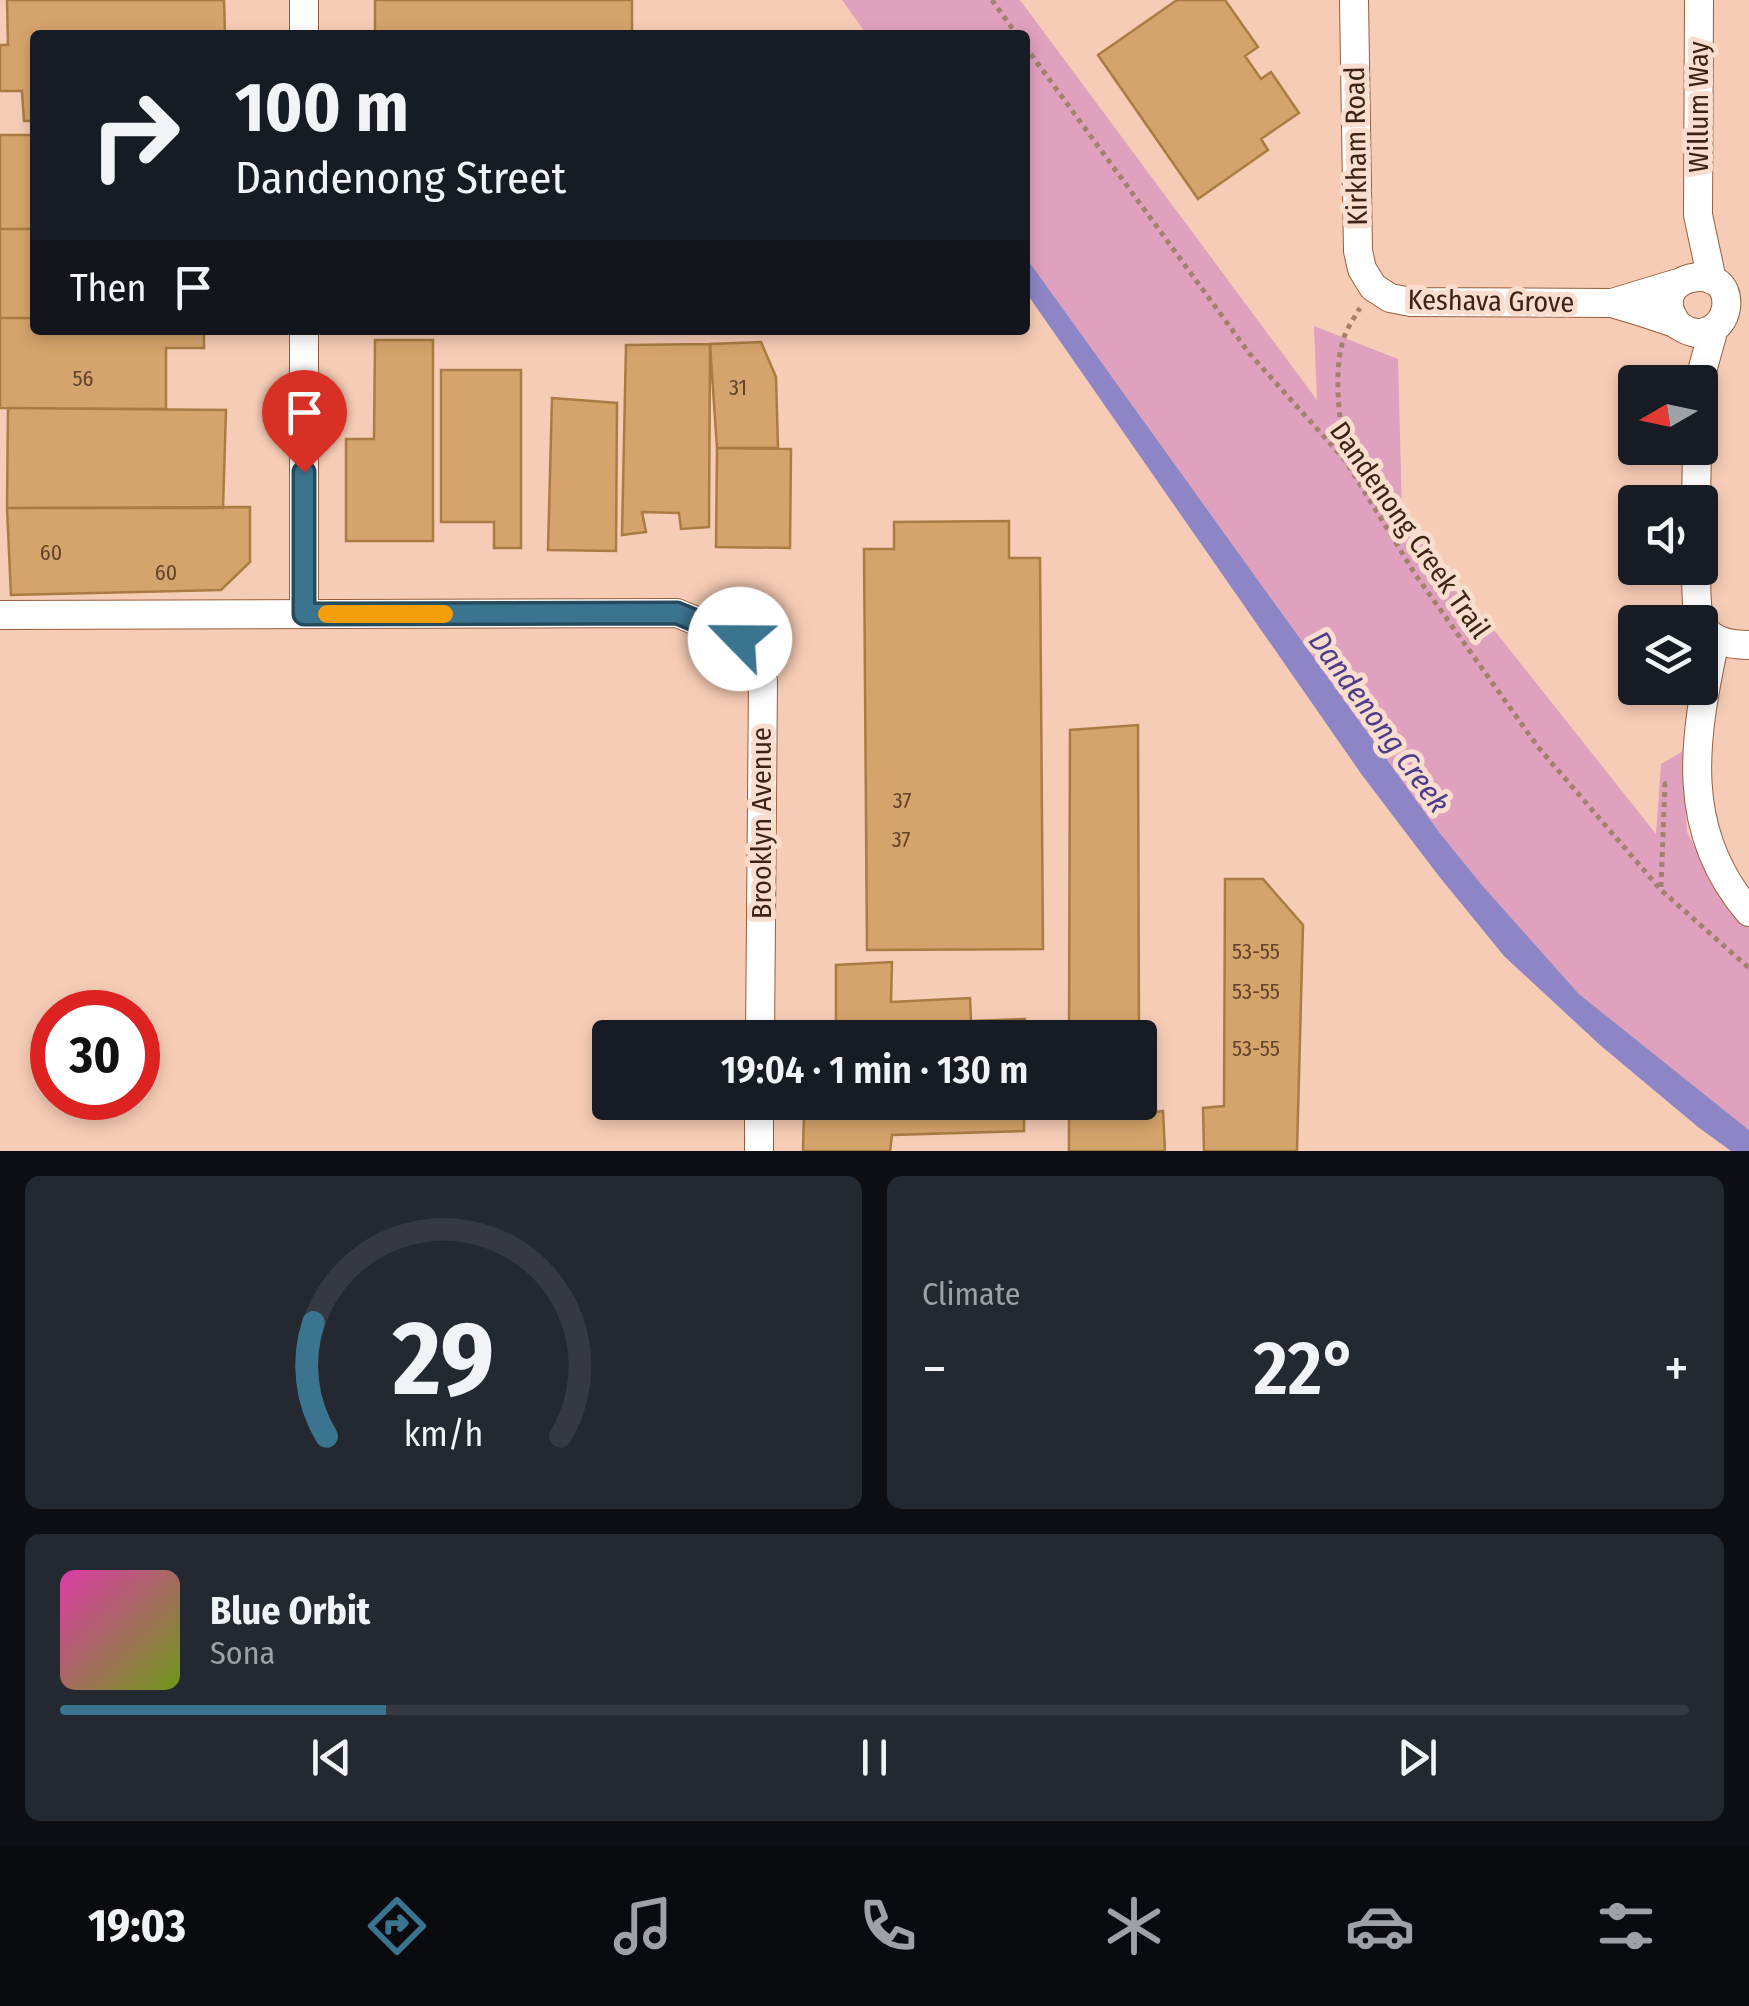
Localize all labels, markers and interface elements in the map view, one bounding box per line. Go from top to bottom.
street label: Willum Way [1682,41,1715,173]
text: 100 m [235,66,409,150]
street label: Kirkham Road [1338,66,1374,226]
icon: right [70,70,200,200]
text: Dandenong Street [235,151,566,205]
icon: arrive [166,260,221,315]
text: Then [70,265,146,311]
street label: Keshava Grove [1407,283,1575,319]
house number: 56 [72,365,94,392]
north arrow [1618,365,1718,465]
map controls [1618,365,1718,705]
pin [262,370,347,473]
house number: 31 [729,374,747,401]
icon: arrive [277,385,332,440]
street label: Dandenong Creek Trail [1323,415,1497,645]
button: sound [1618,485,1718,585]
house number: 60 [40,539,62,566]
house number: 60 [155,559,177,586]
position arrow [688,587,792,691]
button: layers [1618,605,1718,705]
water label: Dandenong Creek [1301,624,1457,820]
street label: Brooklyn Avenue [745,727,778,919]
house number: 37 [893,787,911,814]
house number: 37 [892,826,910,853]
house number: 53-55 [1232,938,1280,965]
house number: 53-55 [1232,978,1280,1005]
speed limit sign: 30 [30,990,160,1120]
house number: 53-55 [1232,1035,1280,1062]
text: 19:04 · 1 min · 130 m [721,1047,1028,1093]
text: Climate [922,1275,1021,1313]
text: 29 [392,1297,494,1422]
text: 22° [1253,1324,1357,1414]
text: − [922,1336,947,1402]
text: + [1664,1336,1689,1402]
text: km/h [404,1413,483,1455]
text: Blue Orbit [210,1588,370,1634]
text: Sona [210,1634,275,1672]
icon: previous [304,1730,359,1785]
icon: pause [847,1730,902,1785]
icon: next [1390,1730,1445,1785]
icon: directions [362,1891,432,1961]
icon: music [608,1891,678,1961]
icon: phone [853,1891,923,1961]
icon: climate [1099,1891,1169,1961]
icon: car [1345,1891,1415,1961]
icon: filters [1591,1891,1661,1961]
text: 19:03 [88,1899,186,1953]

